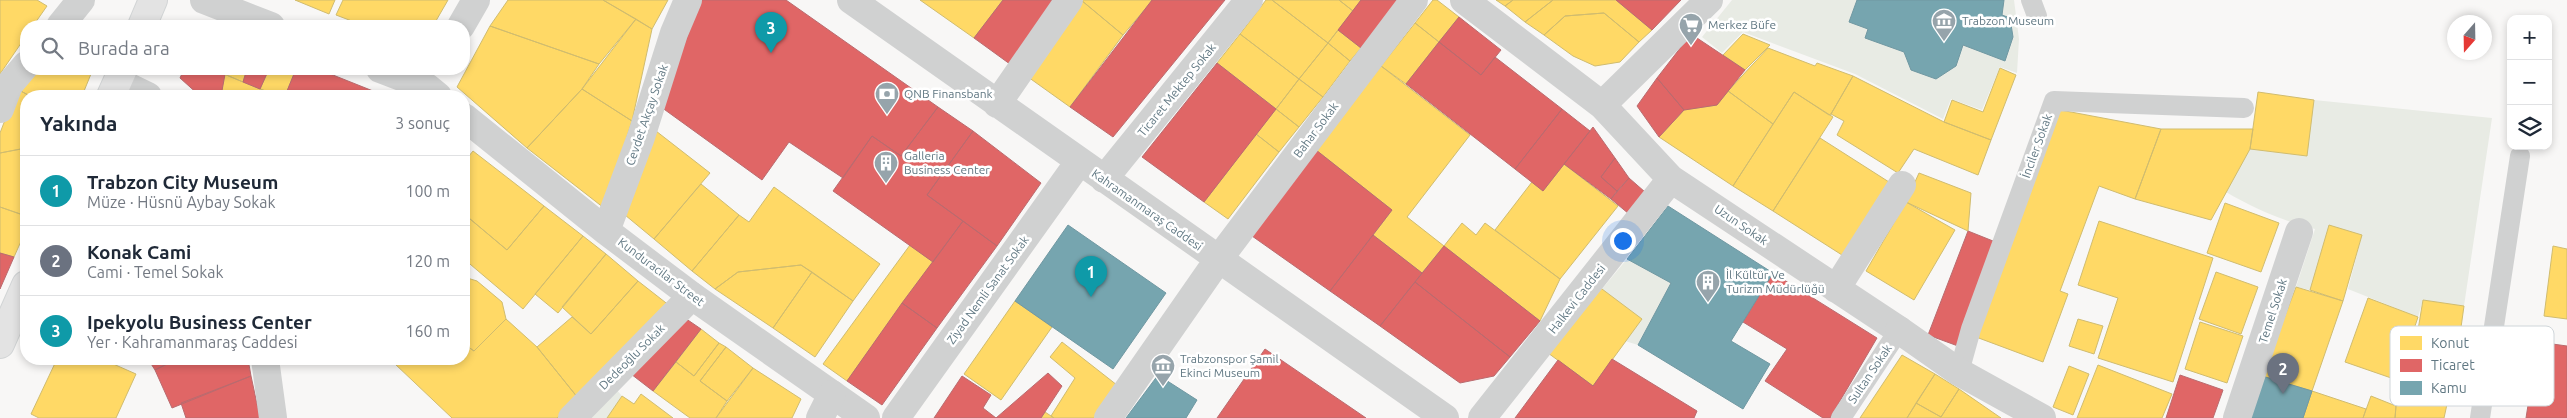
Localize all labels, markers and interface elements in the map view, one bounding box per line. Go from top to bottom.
museum icon: Trabzon Museum [1931,8,1957,42]
pin: 3 [755,12,787,53]
supermarket icon: Merkez Büfe [1678,12,1704,46]
place label: Trabzon Museum [1962,14,2054,27]
north arrow [2447,15,2492,60]
map controls [2507,15,2552,150]
button: + [2507,15,2552,60]
place label: Merkez Büfe [1708,18,1776,31]
search box [20,20,470,75]
icon: search [38,34,66,62]
text: Burada ara [78,37,170,59]
street label: Ticaret Mektep Sokak [1135,41,1218,139]
button: − [2507,60,2552,105]
street label: Cevdet Akçay Sokak [623,62,670,167]
bank icon: QNB Finansbank [874,81,900,115]
place label: QNB Finansbank [904,87,993,100]
street label: Bahar Sokak [1291,100,1341,160]
button: layers [2507,105,2552,150]
text: Yakında [40,111,117,135]
street label: İnciler Sokak [2019,112,2054,180]
text: 3 sonuç [395,114,450,132]
place label: Galleria Business Center [904,149,990,176]
building icon: Galleria Business Center [873,150,899,184]
street label: Kahramanmaraş Caddesi [1090,166,1205,253]
text: Trabzon City Museum [87,171,278,193]
text: 1 [51,182,61,200]
text: 100 m [405,182,450,200]
text: Müze · Hüsnü Aybay Sokak [87,193,276,211]
street label: Uzun Sokak [1712,202,1770,247]
your location [1610,228,1636,254]
street label: Ziyad Nemli Sanat Sokak [944,233,1031,346]
street label: Kunduracilar Street [616,235,707,308]
text: Konak Cami [87,241,191,263]
text: 2 [51,252,61,270]
text: 120 m [405,252,450,270]
pin: 1 [1075,256,1107,297]
street label: Halkevi Caddesi [1546,262,1608,336]
text: Cami · Temel Sokak [87,263,224,281]
place label: İl Kültür Ve Turizm Müdürlüğü [1726,268,1825,295]
building icon: İl Kültür Ve Turizm Müdürlüğü [1695,269,1721,303]
street label: Temel Sokak [2256,277,2289,345]
text: Ipekyolu Business Center [87,311,312,333]
street label: Dedeoğlu Sokak [596,321,667,392]
text: 3 [51,322,61,340]
text: 160 m [405,322,450,340]
legend [2390,326,2554,406]
text: Yer · Kahramanmaraş Caddesi [87,333,298,351]
text: Konut [2431,335,2470,351]
street label: Sultan Sokak [1845,342,1894,406]
place label: Trabzonspor Şamil Ekinci Museum [1180,352,1279,379]
museum icon: Trabzonspor Şamil Ekinci Museum [1150,353,1176,387]
pin: 2 [2267,353,2299,394]
text: Ticaret [2431,357,2475,373]
text: Kamu [2431,380,2467,396]

